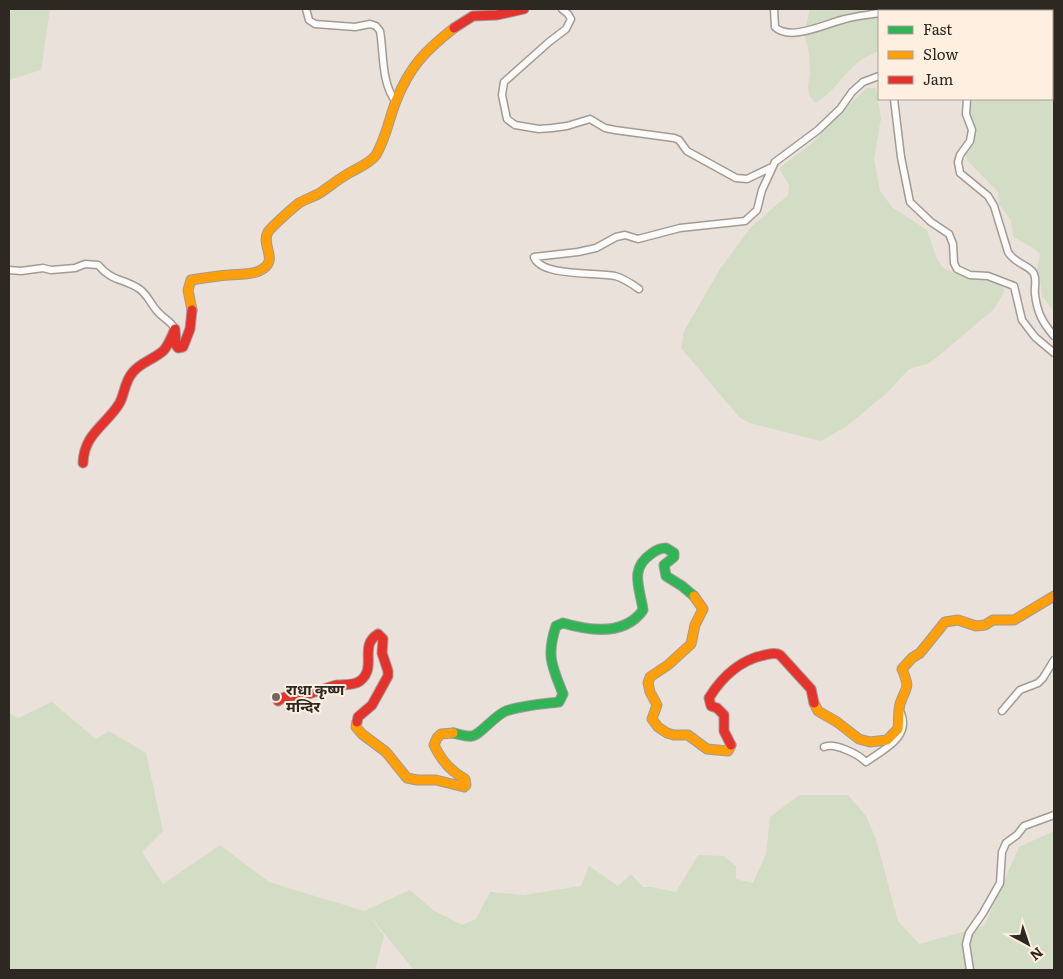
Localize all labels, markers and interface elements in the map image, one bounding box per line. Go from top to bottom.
legend [878,10,1053,100]
text: Fast [923,17,952,40]
text: Slow [923,42,958,65]
text: Jam [923,67,954,90]
place label: राधा कृष्ण मन्दिर [286,677,345,717]
marker: राधा कृष्ण मन्दिर [270,691,282,703]
north arrow [1003,919,1053,969]
text: N [1026,943,1048,966]

